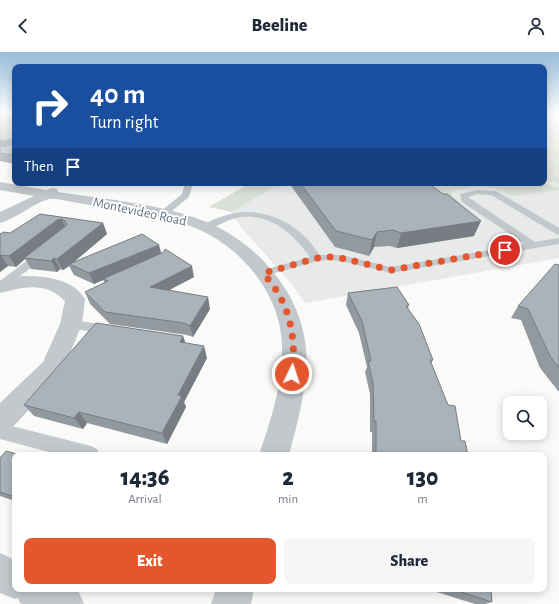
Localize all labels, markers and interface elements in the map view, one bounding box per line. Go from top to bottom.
icon: back [12,15,34,37]
icon: person [525,15,547,37]
text: Beeline [252,17,307,35]
icon: right [24,80,76,132]
text: 40 m [90,81,146,109]
text: Turn right [90,114,159,132]
icon: arrive [62,156,84,178]
text: Then [24,159,54,174]
street label: Montevideo Road [92,195,188,229]
pin [488,233,522,267]
icon: arrive [494,239,516,261]
position arrow [271,353,313,395]
map controls [503,396,547,440]
button: search [503,396,547,440]
text: 14:36 [120,466,169,490]
text: 2 [282,466,294,490]
text: 130 [407,466,438,490]
text: Arrival [128,493,162,506]
text: min [278,493,298,506]
text: m [417,493,428,506]
button: Exit [24,538,276,584]
button: Share [284,538,535,584]

